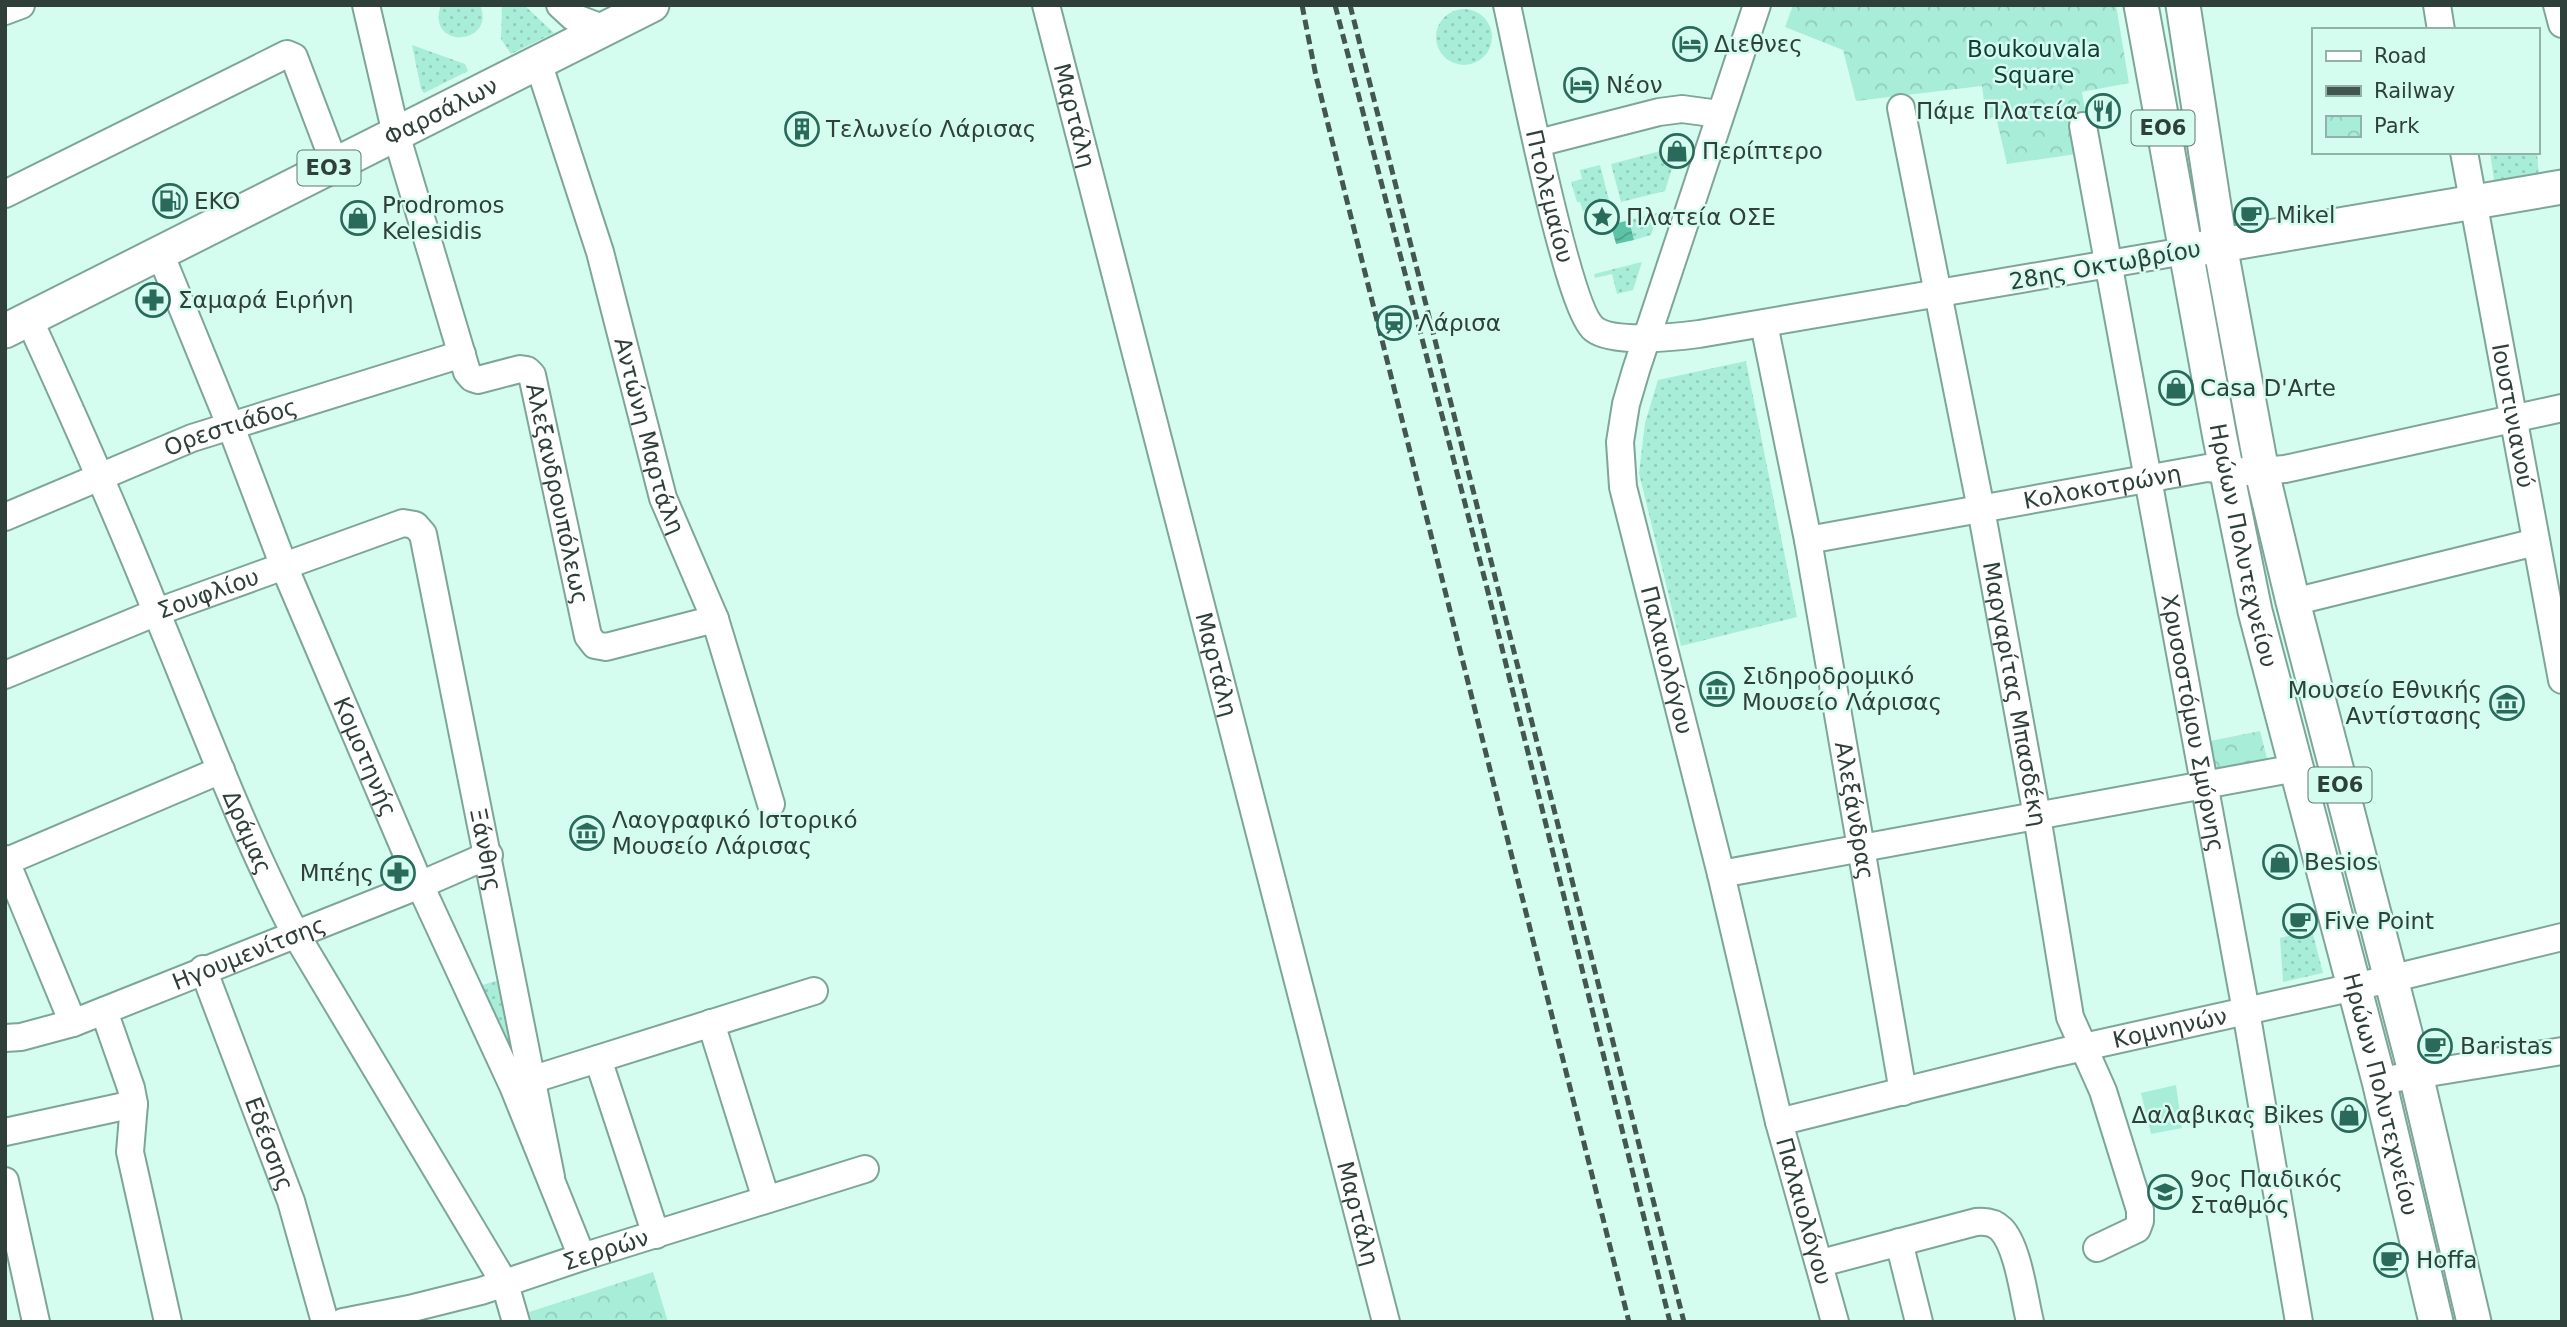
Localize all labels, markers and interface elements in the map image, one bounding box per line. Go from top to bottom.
hotel icon: Διεθνες [1671,25,1709,63]
legend [2312,28,2539,154]
place label: Διεθνες [1714,31,1803,57]
park label: Boukouvala Square [1967,36,2101,88]
text: Road [2374,44,2427,68]
street label: Μαρτάλη [1049,60,1100,170]
hotel icon: Νέον [1562,66,1600,104]
street label: Φαρσάλων [380,72,502,151]
place label: Νέον [1606,72,1663,98]
text: Railway [2374,79,2455,103]
restaurant icon: Πάμε Πλατεία [2084,92,2122,130]
place label: Πάμε Πλατεία [1916,98,2078,124]
building icon: Τελωνείο Λάρισας [783,110,821,148]
road number: ΕΟ6 [2132,110,2194,146]
text: Park [2374,114,2420,138]
place label: Τελωνείο Λάρισας [825,116,1036,142]
street label: Πτολεμαίου [1521,127,1579,266]
shop icon: Περίπτερο [1658,132,1696,170]
place label: Περίπτερο [1702,138,1823,164]
road number: ΕΟ3 [298,150,360,186]
fuel station icon: EKO [151,182,189,220]
place label: EKO [194,188,240,214]
place label: Prodromos Kelesidis [382,192,505,244]
cafe icon: Mikel [2232,196,2270,234]
place icon: Πλατεία ΟΣΕ [1583,198,1621,236]
shop icon: Prodromos Kelesidis [339,199,377,237]
place label: Mikel [2276,202,2335,228]
place label: Πλατεία ΟΣΕ [1626,204,1776,230]
street label: 28ης Οκτωβρίου [2007,235,2203,295]
pharmacy icon: Σαμαρά Ειρήνη [134,281,172,319]
place label: Σαμαρά Ειρήνη [178,287,353,313]
station icon: Λάρισα [1375,304,1413,342]
place label: Λάρισα [1418,310,1501,336]
street label: Αντώνη Μαρτάλη [609,334,690,538]
street label: Ιουστινιανού [2487,341,2539,490]
shop icon: Casa D'Arte [2157,369,2195,407]
place label: Casa D'Arte [2200,375,2336,401]
street label: Αλεξανδρουπόλεως [521,381,594,607]
street label: Ορεστιάδος [160,393,300,461]
street label: Ηρώων Πολυτεχνείου [2205,421,2282,670]
street label: Κολοκοτρώνη [2021,460,2183,514]
street label: Μαργαρίτας Μπασδέκη [1978,559,2052,828]
street label: Σουφλίου [154,563,262,624]
street label: Παλαιολόγου [1636,583,1698,737]
street label: Χρυσοστόμου Σμύρνης [2156,592,2229,854]
street label: Μαρτάλη [1190,609,1242,719]
place label: Σιδηροδρομικό Μουσείο Λάρισας [1742,663,1942,715]
museum icon: Σιδηροδρομικό Μουσείο Λάρισας [1698,670,1736,708]
place label: Μουσείο Εθνικής Αντίστασης [2288,677,2482,729]
museum icon: Μουσείο Εθνικής Αντίστασης [2488,684,2526,722]
street label: Κομοτηνής [328,693,402,820]
street label: Αλεξάνδρας [1830,739,1879,882]
road number: ΕΟ6 [2308,768,2372,802]
street label: Δράμας [218,787,277,878]
street label: Ξάνθης [465,805,507,894]
place label: Λαογραφικό Ιστορικό Μουσείο Λάρισας [612,807,858,859]
museum icon: Λαογραφικό Ιστορικό Μουσείο Λάρισας [568,814,606,852]
shop icon: Besios [2261,843,2299,881]
place label: Besios [2304,849,2378,875]
pharmacy icon: Μπέης [379,854,417,892]
place label: Μπέης [300,860,374,886]
cafe icon: Five Point [2281,902,2319,940]
place label: Five Point [2324,908,2434,934]
street label: Ηγουμενίτσης [168,911,329,995]
street label: Ηρώων Πολυτεχνείου [2338,970,2423,1218]
street label: Κομνηνών [2110,1003,2229,1053]
cafe icon: Baristas [2416,1027,2454,1065]
place label: Baristas [2460,1033,2553,1059]
street label: Εδέσσης [240,1093,299,1194]
shop icon: Δαλαβικας Bikes [2330,1096,2368,1134]
place label: Δαλαβικας Bikes [2132,1102,2324,1128]
street label: Παλαιολόγου [1771,1134,1837,1288]
street label: Μαρτάλη [1332,1158,1384,1268]
place label: 9ος Παιδικός Σταθμός [2190,1166,2343,1218]
school or university icon: 9ος Παιδικός Σταθμός [2146,1173,2184,1211]
street label: Σερρών [560,1224,652,1275]
cafe icon: Hoffa [2372,1241,2410,1279]
place label: Hoffa [2416,1247,2477,1273]

